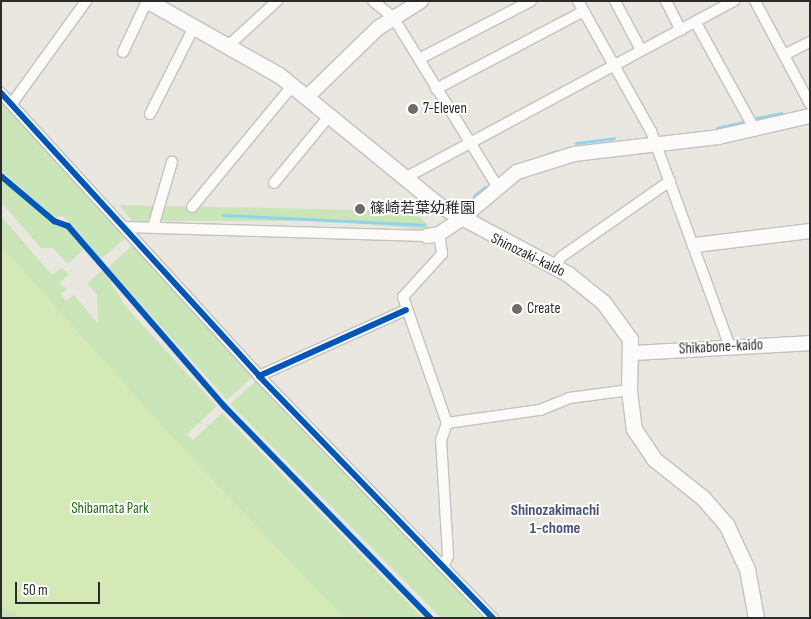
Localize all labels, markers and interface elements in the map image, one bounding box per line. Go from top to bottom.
place label: 7-Eleven [423,100,467,118]
marker: 7-Eleven [407,103,419,115]
place label: 篠崎若葉幼稚園 [370,200,475,218]
marker: 篠崎若葉幼稚園 [354,203,366,215]
street label: Shinozaki-kaido [488,229,568,281]
place label: Create [527,300,561,318]
marker: Create [511,303,523,315]
street label: Shikabone-kaido [678,336,764,358]
park label: Shibamata Park [71,500,149,518]
district label: Shinozakimachi 1-chome [511,501,599,539]
scale bar [18,572,102,604]
text: 50 m [23,581,48,600]

